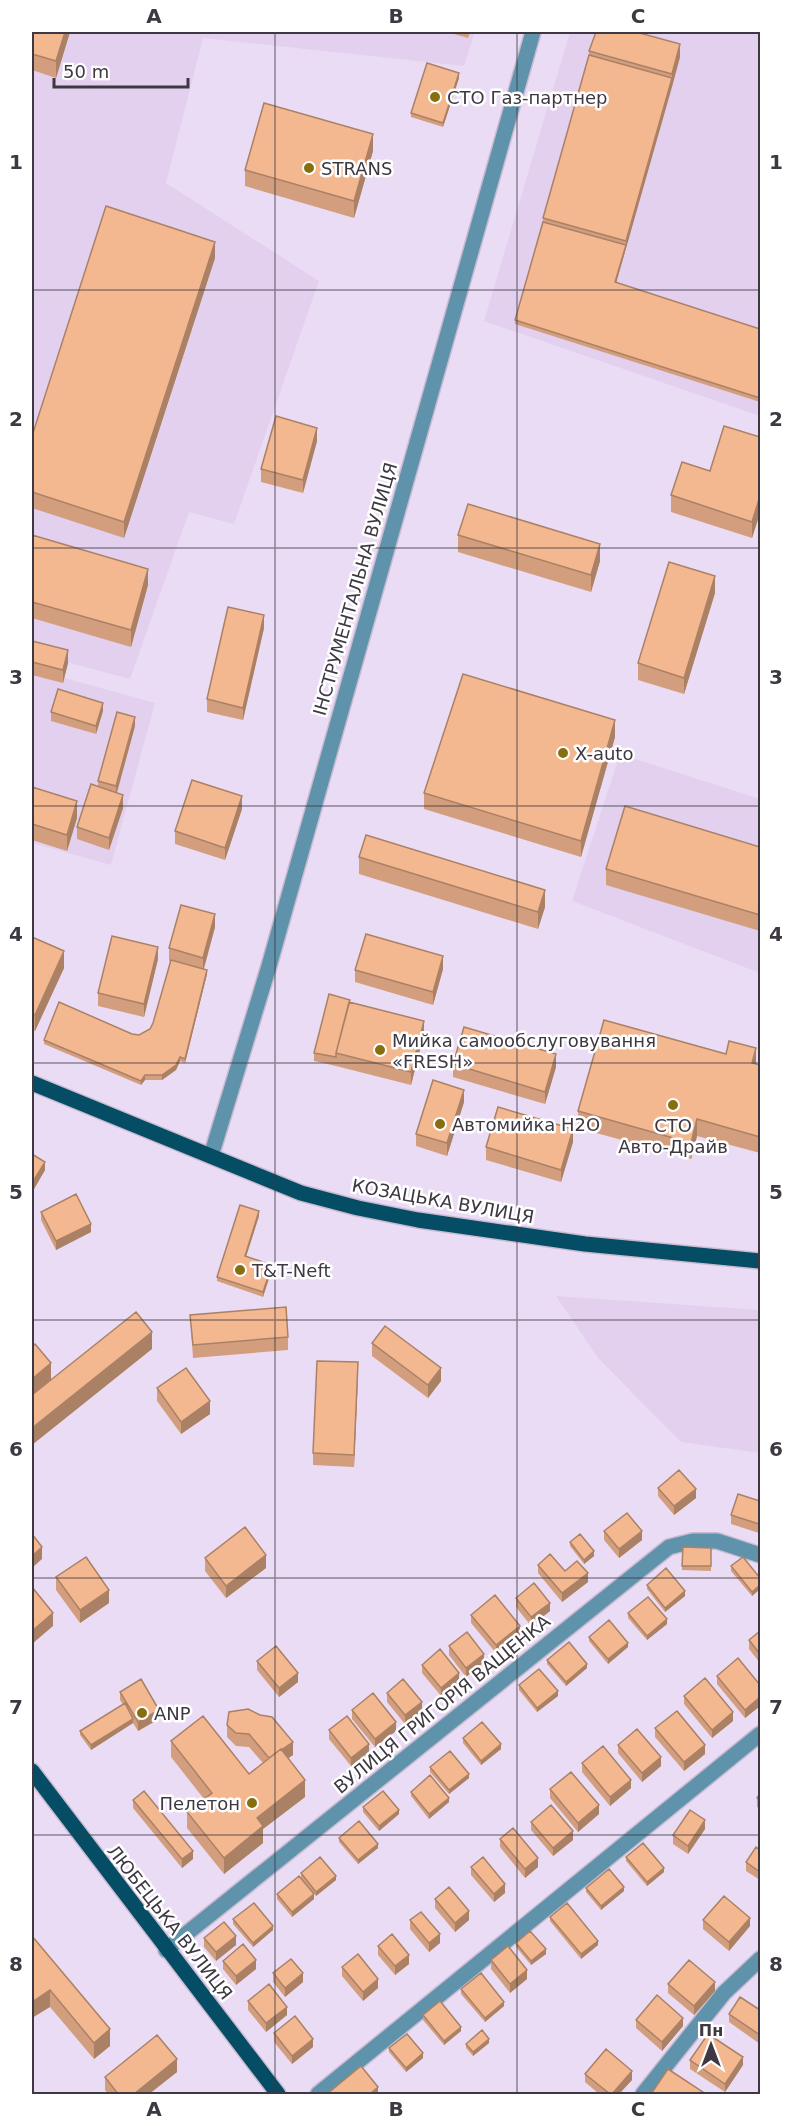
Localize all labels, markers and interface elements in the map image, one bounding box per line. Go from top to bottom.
text: A [146,4,162,28]
text: B [388,4,404,28]
text: C [631,4,645,28]
scale bar [54,51,188,89]
text: 50 m [63,61,109,82]
place label: СТО Газ-партнер [447,87,608,108]
marker: СТО Газ-партнер [428,90,442,104]
text: 1 [9,150,23,174]
text: 1 [769,150,783,174]
place label: STRANS [321,158,392,179]
marker: STRANS [302,161,316,175]
text: 2 [9,407,23,431]
text: 2 [769,407,783,431]
street label: ІНСТРУМЕНТАЛЬНА ВУЛИЦЯ [309,460,401,718]
text: 3 [9,665,23,689]
text: 3 [769,665,783,689]
place label: X-auto [575,743,633,764]
marker: X-auto [556,746,570,760]
text: 4 [9,922,23,946]
text: 4 [769,922,783,946]
place label: Мийка самообслуговування «FRESH» [392,1030,656,1072]
marker: Мийка самообслуговування «FRESH» [373,1043,387,1057]
marker: СТО Авто-Драйв [666,1098,680,1112]
place label: Автомийка H2O [452,1114,600,1135]
place label: СТО Авто-Драйв [618,1115,728,1157]
marker: Автомийка H2O [433,1117,447,1131]
street label: КОЗАЦЬКА ВУЛИЦЯ [350,1175,536,1227]
text: 5 [9,1180,23,1204]
text: 5 [769,1180,783,1204]
place label: T&T-Neft [251,1260,331,1281]
marker: T&T-Neft [233,1263,247,1277]
text: 6 [9,1437,23,1461]
text: 6 [769,1437,783,1461]
street label: ВУЛИЦЯ ГРИГОРІЯ ВАЩЕНКА [330,1610,555,1798]
text: 7 [9,1695,23,1719]
text: 7 [769,1695,783,1719]
place label: ANP [154,1703,191,1724]
marker: ANP [135,1706,149,1720]
place label: Пелетон [160,1793,240,1814]
marker: Пелетон [245,1796,259,1810]
street label: ЛЮБЕЦЬКА ВУЛИЦЯ [103,1840,237,2004]
text: 8 [9,1952,23,1976]
text: 8 [769,1952,783,1976]
north arrow [681,2015,741,2075]
text: Пн [699,2021,723,2040]
text: A [146,2097,162,2121]
text: B [388,2097,404,2121]
text: C [631,2097,645,2121]

